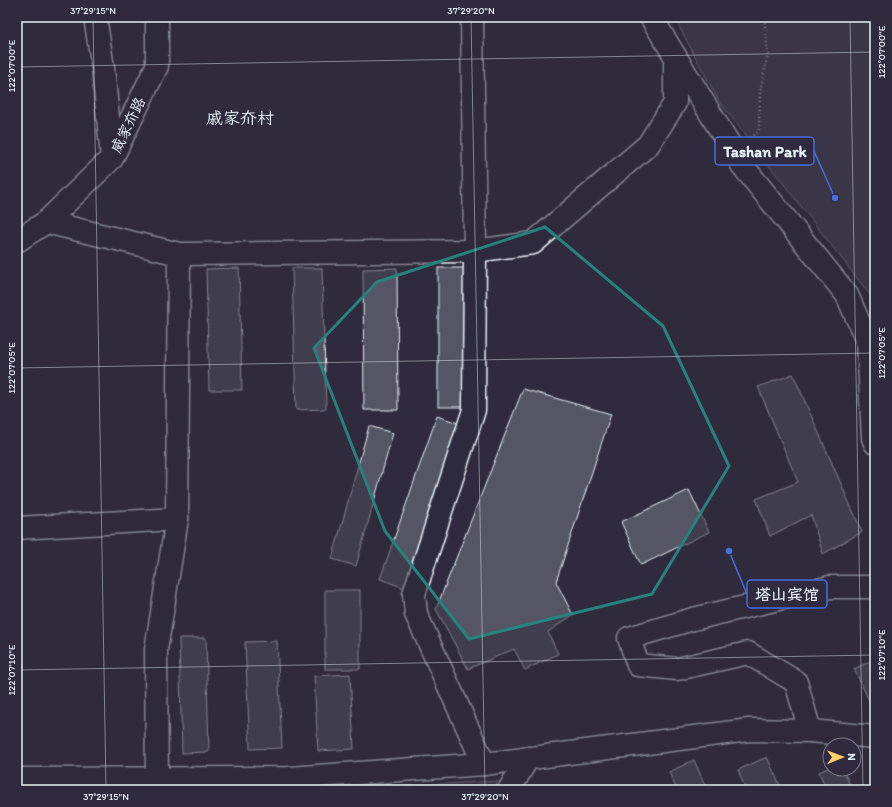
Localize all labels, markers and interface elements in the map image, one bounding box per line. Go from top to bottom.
text: 37°29'15"N [70,4,116,17]
text: 37°29'20"N [447,4,495,17]
text: 122°07'00"E [875,25,888,78]
text: 122°07'00"E [5,39,18,92]
street label: 威家夼路 [107,94,149,156]
district label: 戚家夼村 [206,108,274,128]
callout: Tashan Park [715,137,814,165]
text: Tashan Park [722,142,808,161]
text: 122°07'05"E [875,327,888,379]
text: 122°07'05"E [5,342,18,394]
callout: 塔山宾馆 [747,580,827,608]
text: 塔山宾馆 [755,585,819,604]
text: 122°07'10"E [875,629,888,681]
text: 122°07'10"E [5,644,18,696]
north arrow [822,737,862,777]
text: N [845,753,858,761]
text: 37°29'15"N [83,790,129,803]
text: 37°29'20"N [461,790,509,803]

